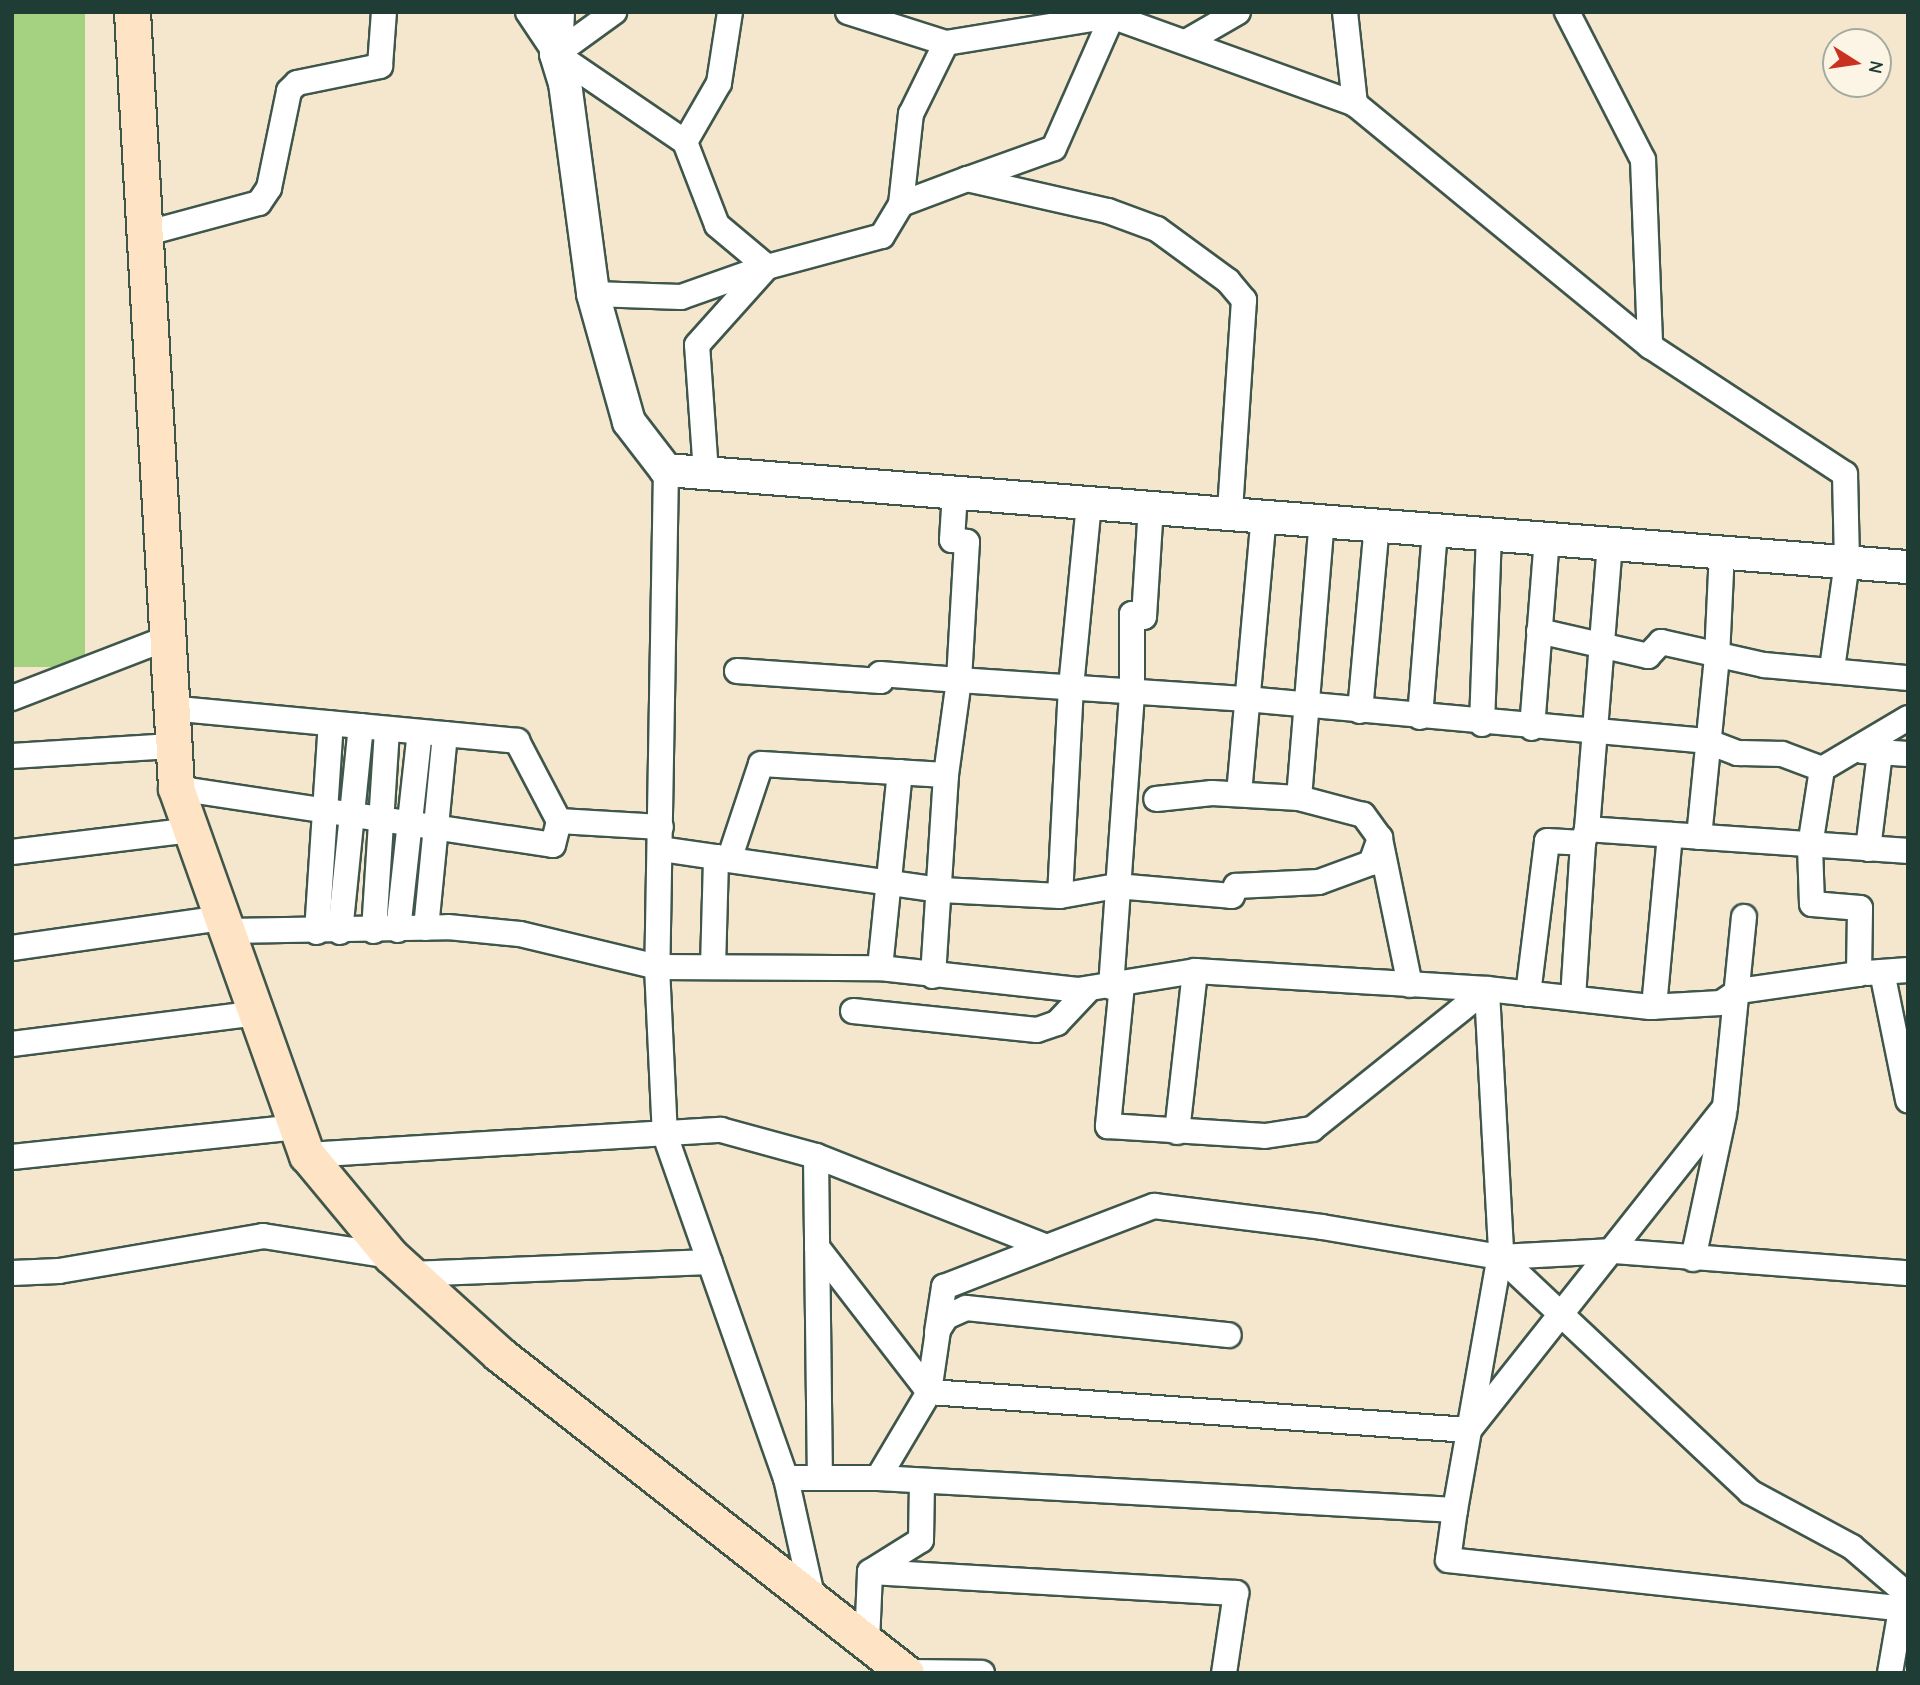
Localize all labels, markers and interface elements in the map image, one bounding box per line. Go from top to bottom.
north arrow [1822,28,1892,98]
text: N [1864,59,1888,75]

